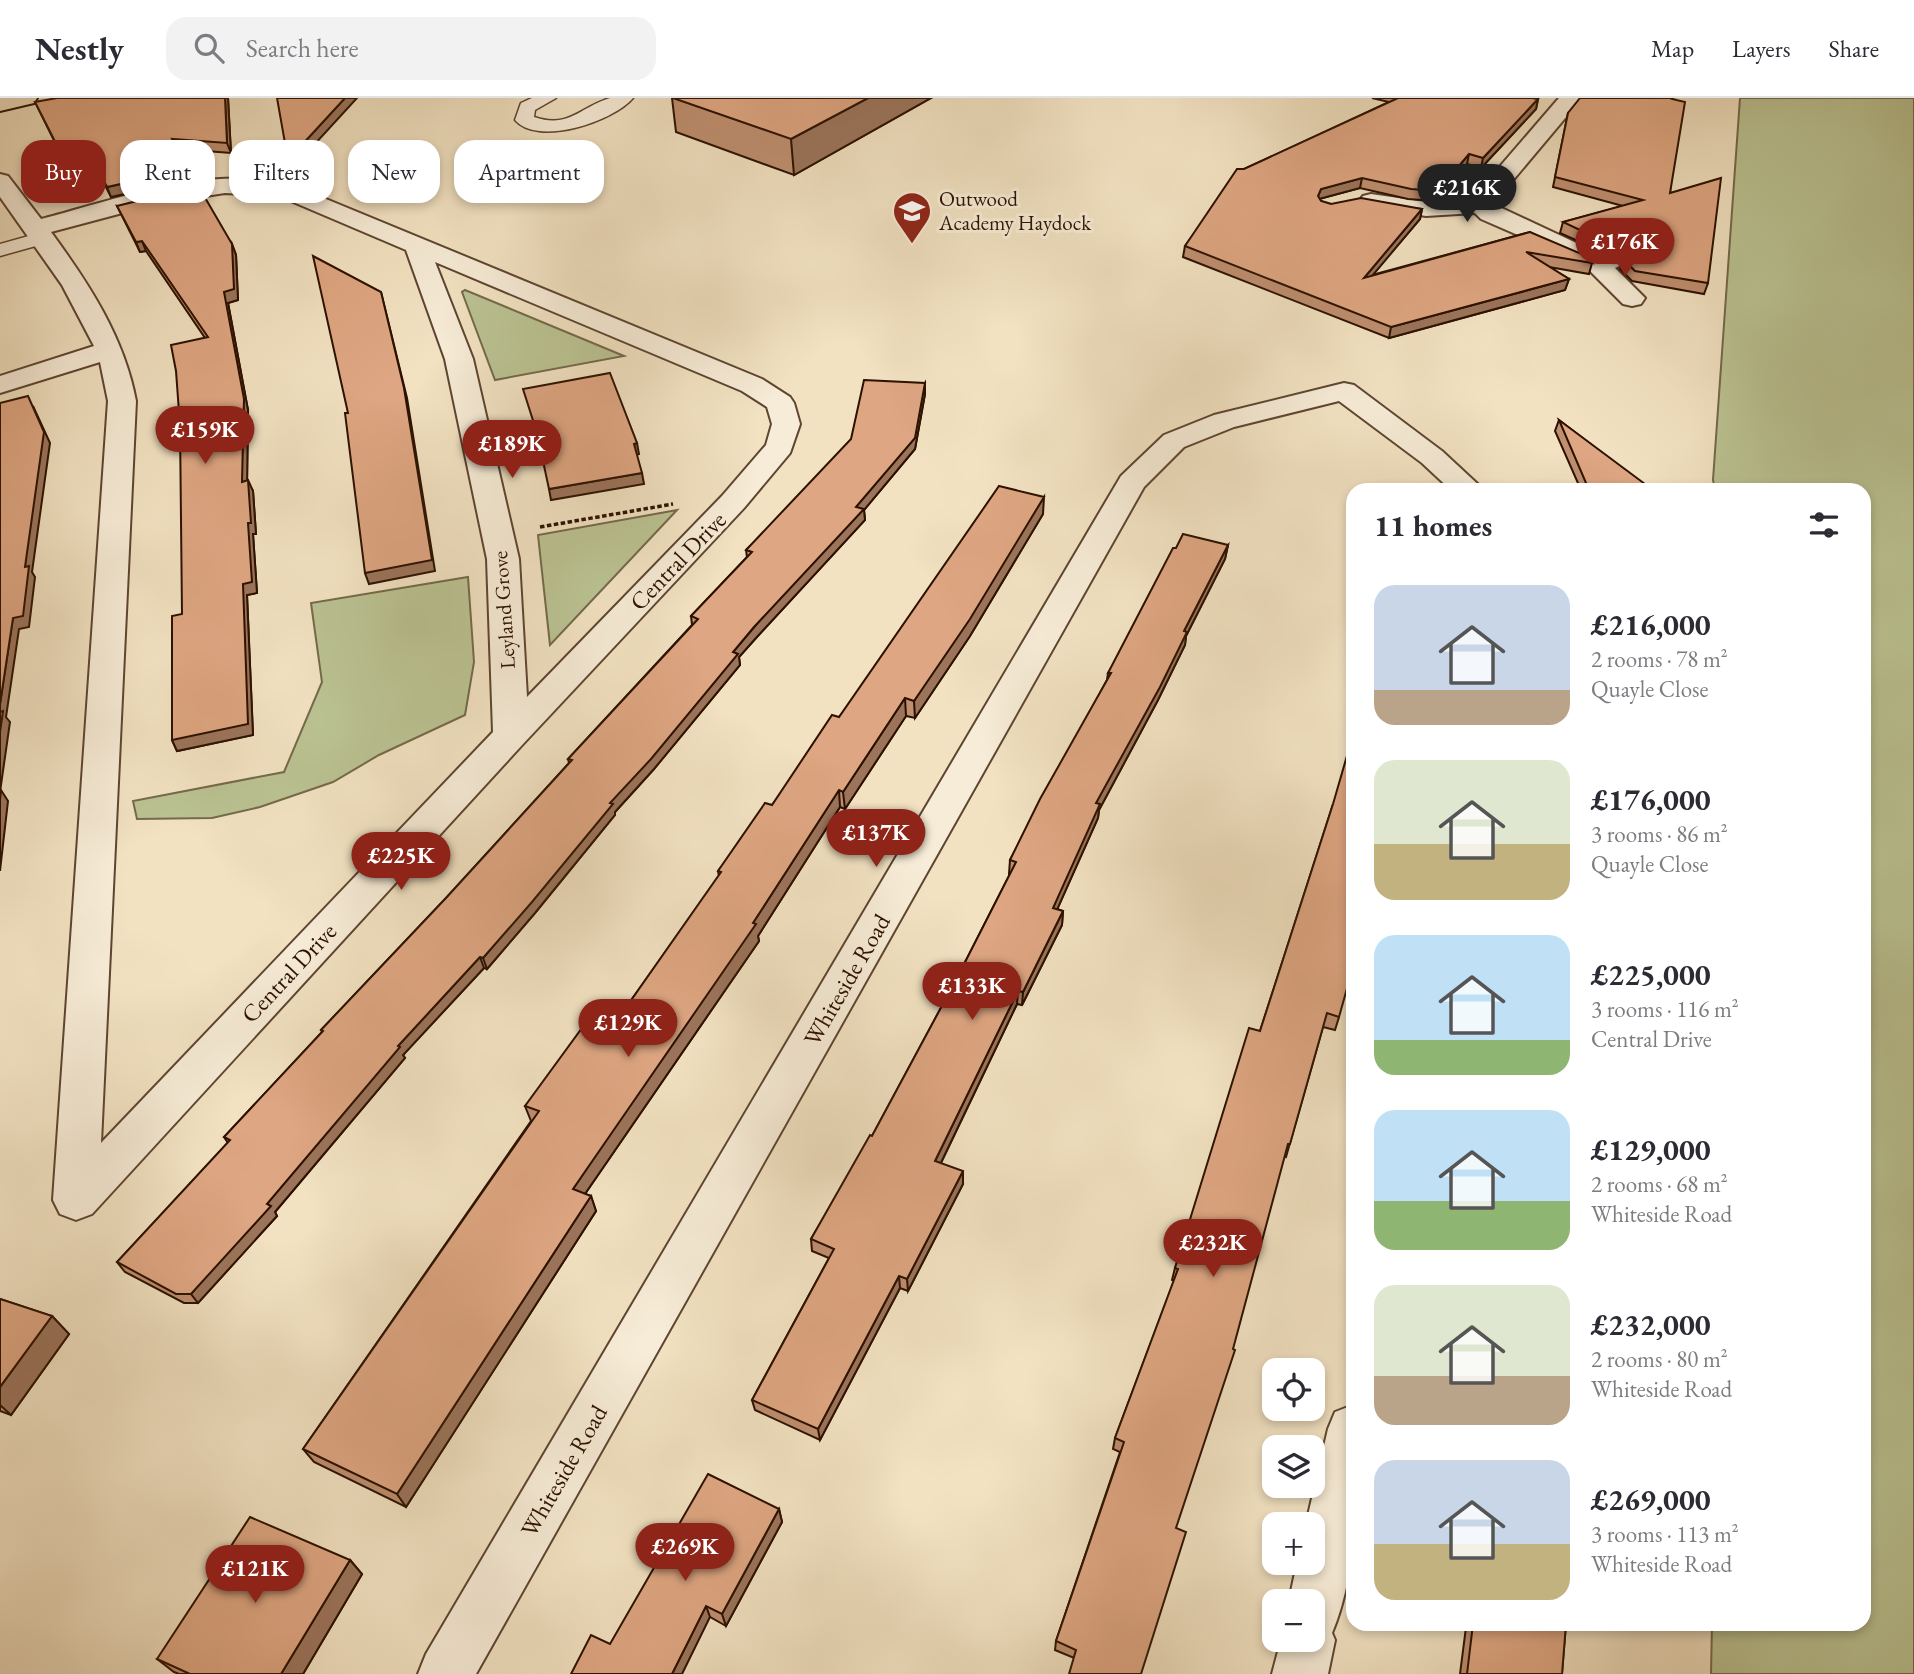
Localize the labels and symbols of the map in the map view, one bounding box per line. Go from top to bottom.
pin: £216K [1418,164,1516,224]
place label: Outwood Academy Haydock [938,185,1092,236]
school or university icon: Outwood Academy Haydock [891,190,933,245]
pin: £176K [1576,218,1674,278]
pin: £159K [156,406,254,466]
pin: £189K [463,420,561,480]
street label: Central Drive [623,505,733,617]
street label: Leyland Grove [486,550,521,670]
pin: £137K [827,810,925,869]
pin: £225K [352,832,450,892]
street label: Whiteside Road [796,907,897,1051]
street label: Central Drive [234,916,343,1029]
pin: £133K [923,962,1021,1022]
pin: £129K [579,1000,677,1059]
pin: £232K [1164,1220,1262,1279]
street label: Whiteside Road [513,1398,614,1542]
pin: £269K [636,1524,734,1583]
pin: £121K [206,1546,304,1605]

